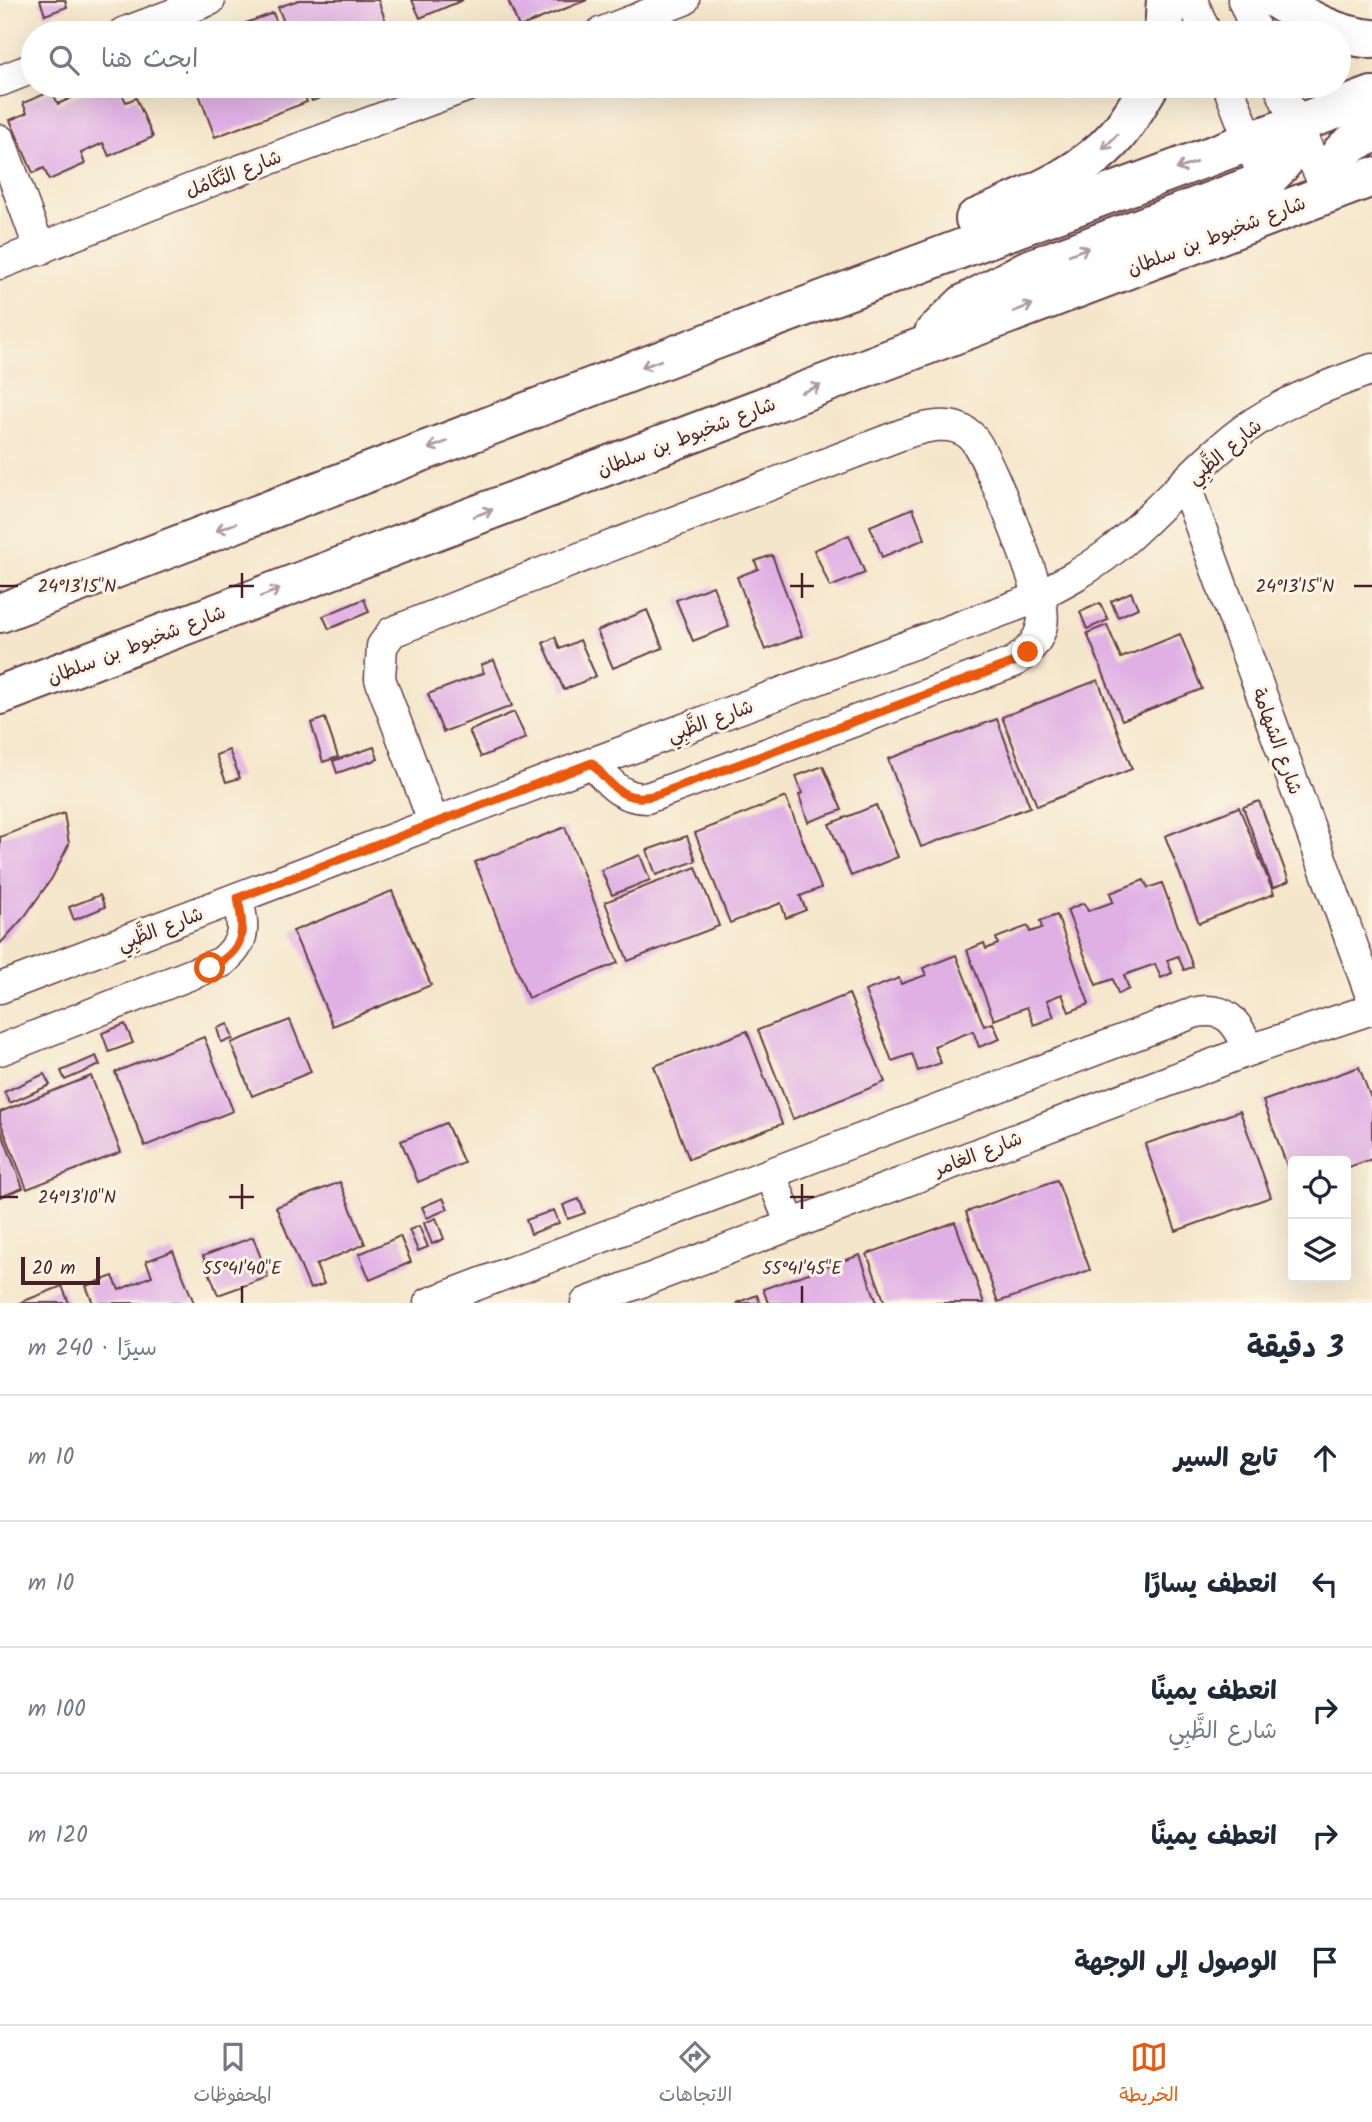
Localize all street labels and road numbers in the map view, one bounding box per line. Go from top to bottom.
street label: شارع التَّكَامُل [181,143,286,207]
street label: شارع شخبوط بن سلطان [1123,189,1310,285]
street label: شارع شخبوط بن سلطان [593,390,780,486]
street label: شارع الظَّبِي [1180,410,1269,493]
street label: شارع شخبوط بن سلطان [43,598,230,694]
street label: شارع الشهامة [1243,684,1309,799]
street label: شارع الظَّبِي [662,690,758,751]
street label: شارع الظَّبِي [113,898,208,960]
street label: شارع الغامر [929,1124,1027,1186]

